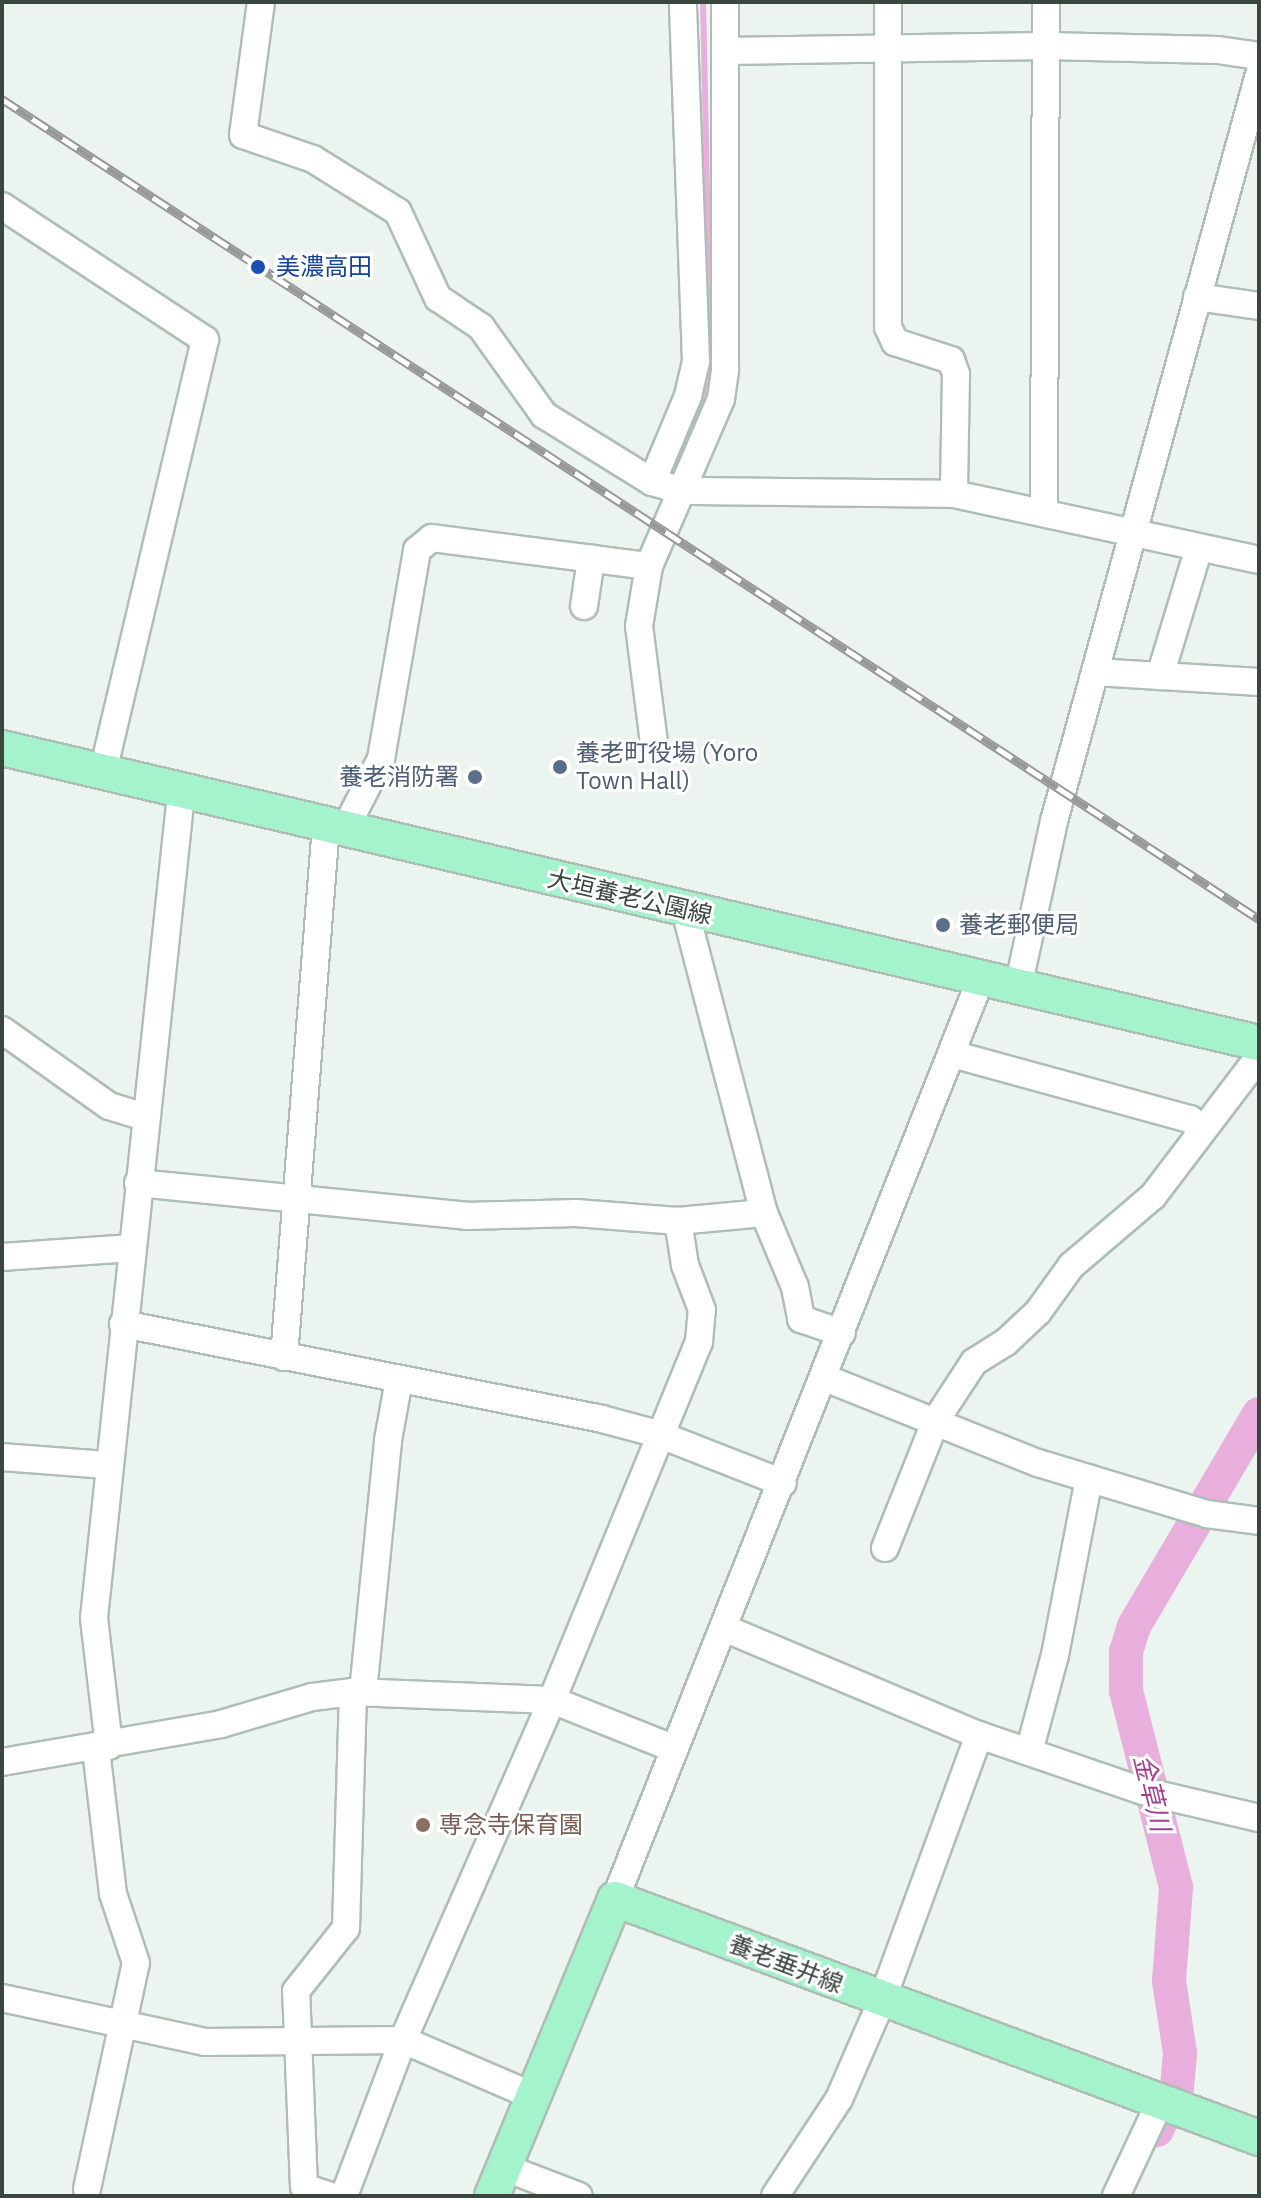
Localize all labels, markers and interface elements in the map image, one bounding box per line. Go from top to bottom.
place label: 美濃高田 [276,253,372,281]
marker: 美濃高田 [247,256,269,278]
place label: 養老町役場 (Yoro Town Hall) [576,739,759,795]
marker: 養老町役場 (Yoro Town Hall) [551,758,569,776]
place label: 養老消防署 [339,763,459,791]
marker: 養老消防署 [466,768,484,786]
street label: 大垣養老公園線 [545,864,715,930]
place label: 養老郵便局 [959,911,1079,939]
marker: 養老郵便局 [934,916,952,934]
water label: 金草川 [1127,1751,1177,1835]
place label: 専念寺保育園 [439,1811,583,1839]
marker: 専念寺保育園 [414,1816,432,1834]
street label: 養老垂井線 [725,1929,847,1999]

